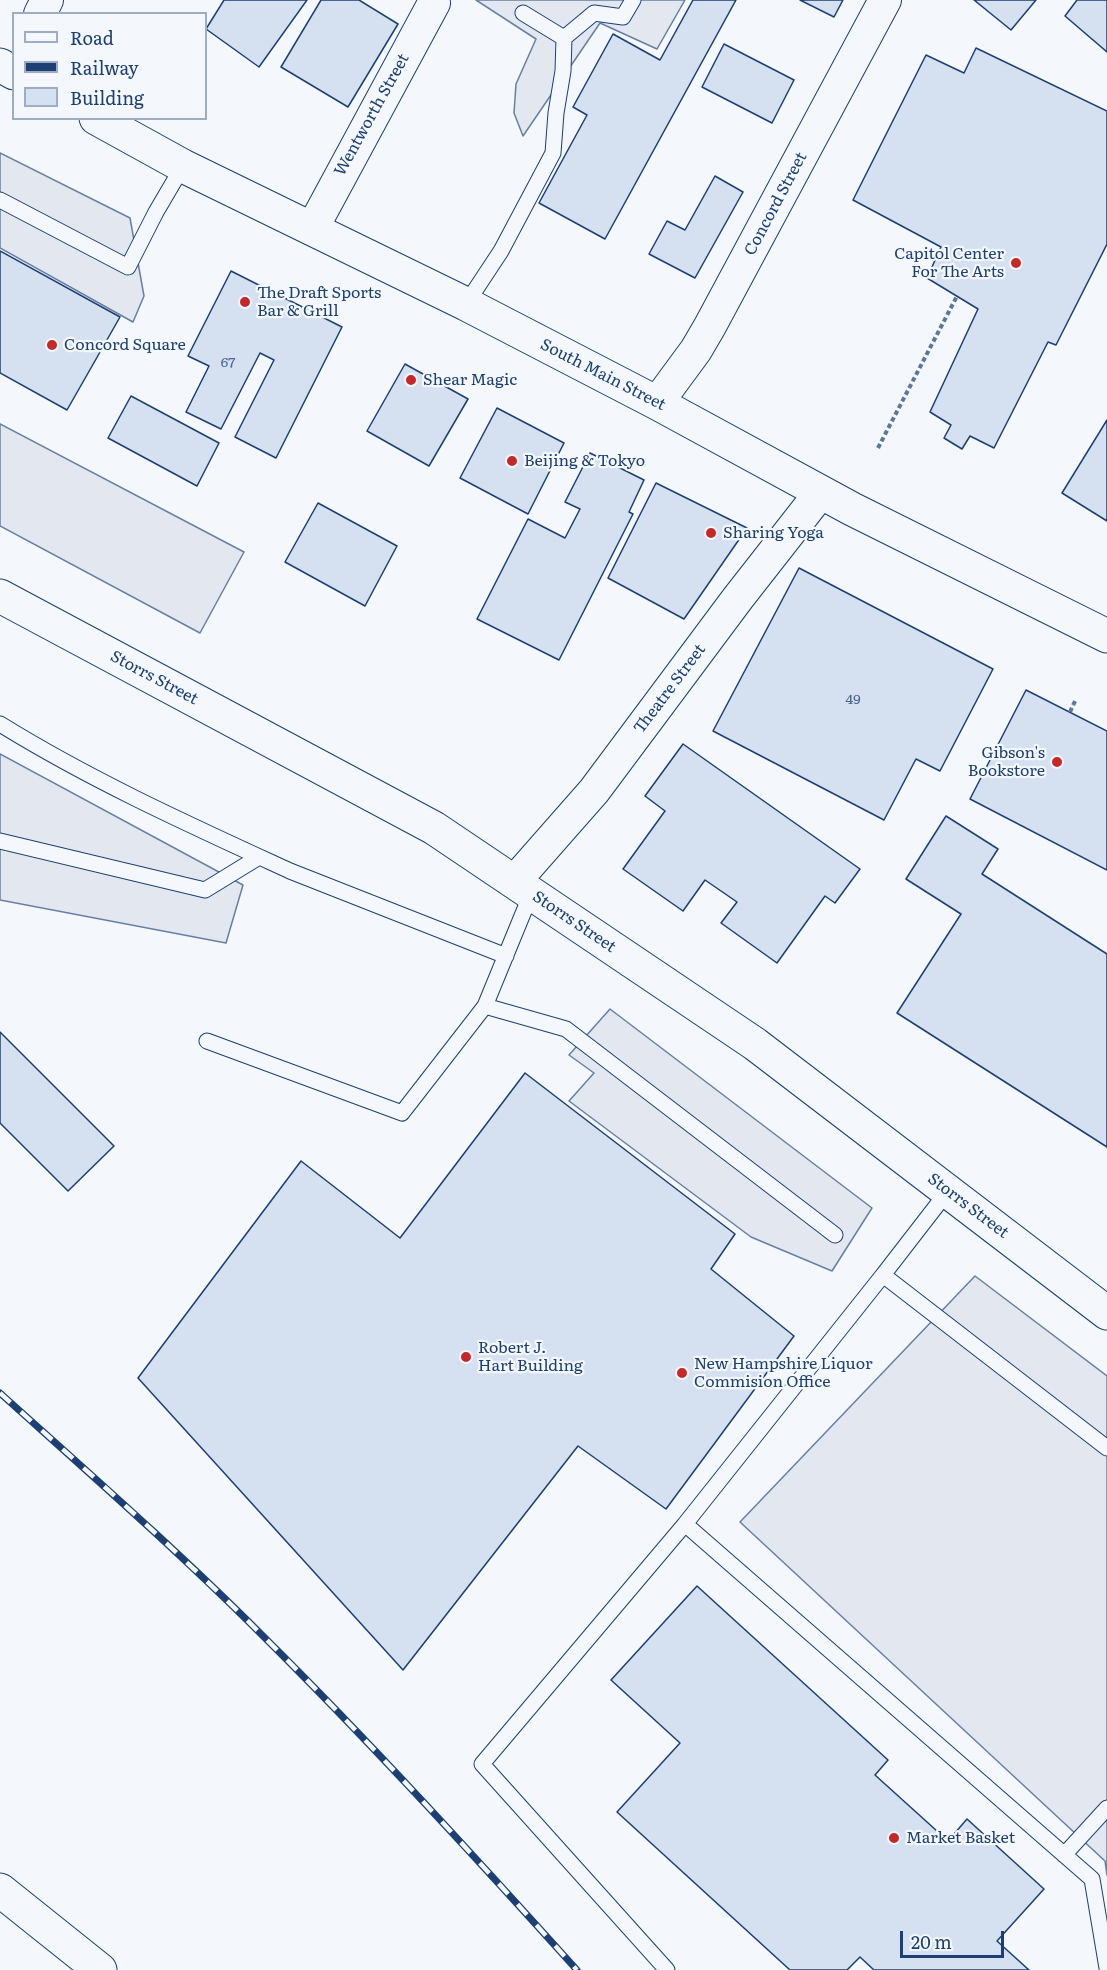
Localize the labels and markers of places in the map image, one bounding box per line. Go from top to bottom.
place label: Capitol Center For The Arts [894,244,1004,282]
marker: Capitol Center For The Arts [1009,256,1023,270]
place label: The Draft Sports Bar & Grill [257,283,381,321]
marker: The Draft Sports Bar & Grill [238,295,252,309]
place label: Concord Square [64,335,186,355]
marker: Concord Square [45,338,59,352]
place label: Shear Magic [423,370,517,390]
marker: Shear Magic [404,373,418,387]
place label: Beijing & Tokyo [524,451,645,471]
marker: Beijing & Tokyo [505,454,519,468]
place label: Sharing Yoga [723,523,824,543]
marker: Sharing Yoga [704,526,718,540]
place label: Gibson's Bookstore [968,743,1045,781]
marker: Gibson's Bookstore [1050,755,1064,769]
place label: Robert J. Hart Building [478,1338,583,1376]
marker: Robert J. Hart Building [459,1350,473,1364]
place label: New Hampshire Liquor Commision Office [694,1354,872,1392]
marker: New Hampshire Liquor Commision Office [675,1366,689,1380]
place label: Market Basket [906,1828,1015,1848]
marker: Market Basket [887,1831,901,1845]

